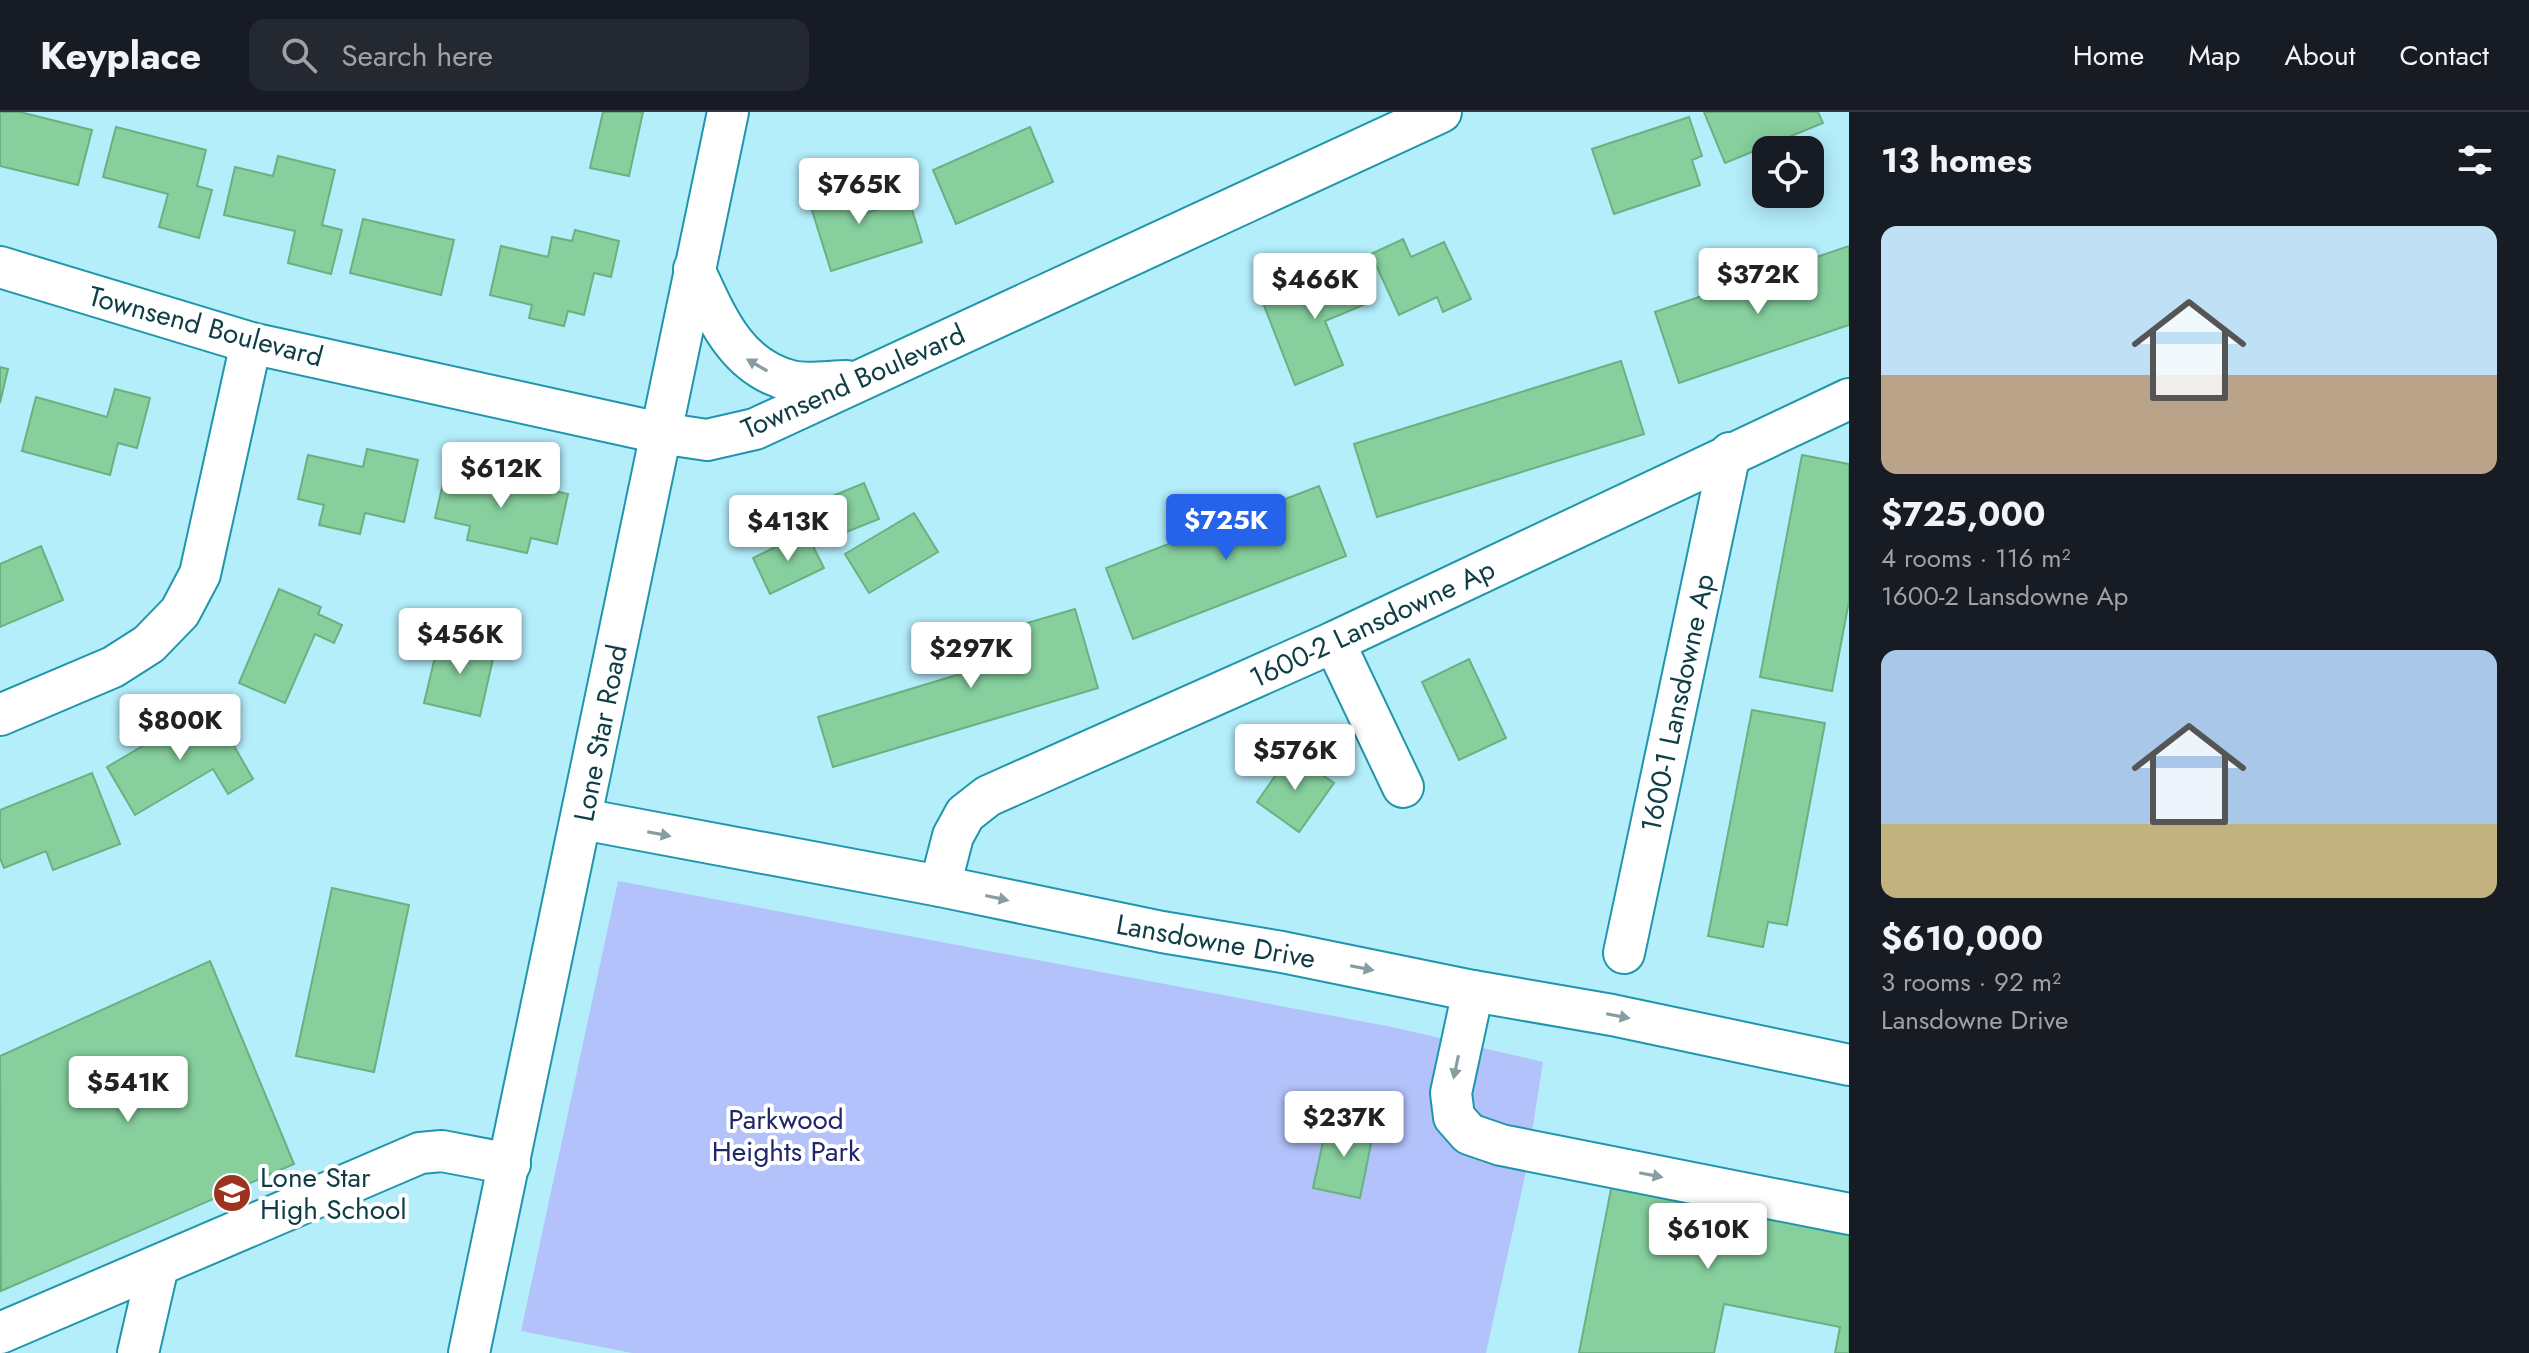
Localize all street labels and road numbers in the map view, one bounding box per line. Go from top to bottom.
street label: Townsend Boulevard [84,275,328,377]
street label: Townsend Boulevard [735,314,972,449]
street label: 1600-2 Lansdowne Ap [1243,549,1502,698]
street label: 1600-1 Lansdowne Ap [1630,570,1725,836]
street label: Lone Star Road [563,641,638,825]
street label: Lansdowne Drive [1113,904,1319,979]

